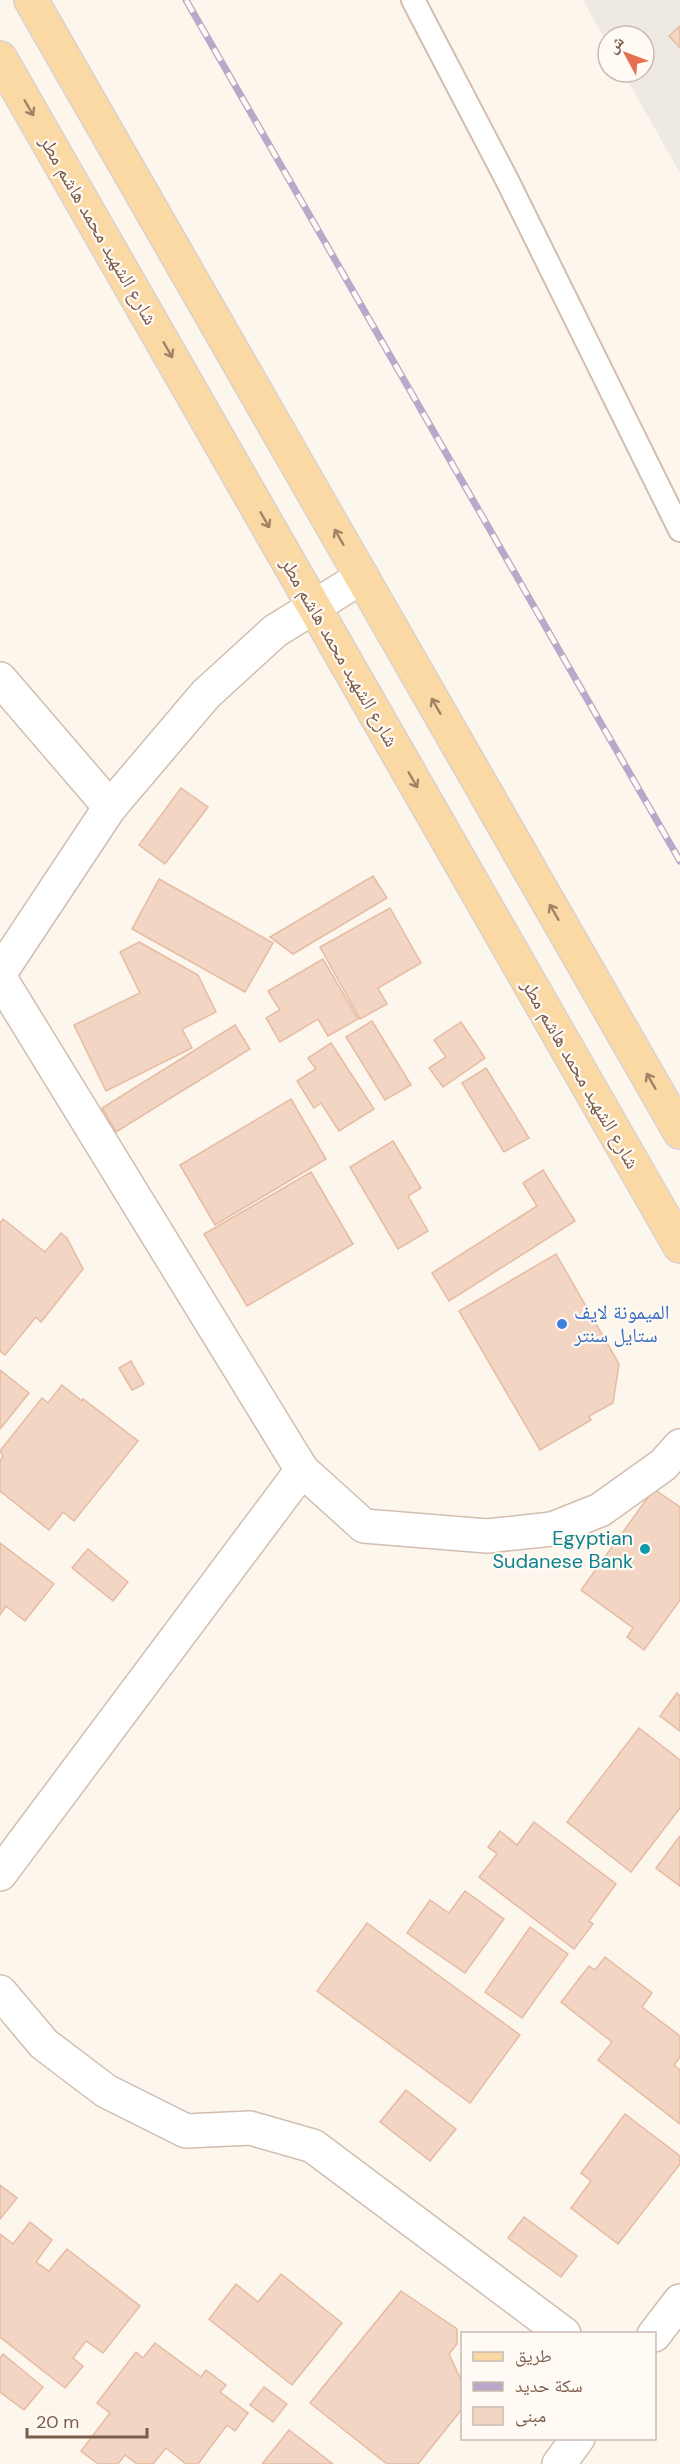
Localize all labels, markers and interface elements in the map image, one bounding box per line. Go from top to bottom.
north arrow [596,24,656,84]
text: ش [602,31,629,58]
one-way arrow [23,99,35,116]
street label: شارع الشهيد محمد هاشم مطر [33,130,164,330]
one-way arrow [163,341,174,359]
one-way arrow [259,511,271,528]
one-way arrow [333,529,345,546]
street label: شارع الشهيد محمد هاشم مطر [274,552,405,752]
one-way arrow [430,698,442,715]
one-way arrow [408,771,420,788]
one-way arrow [548,904,560,921]
street label: شارع الشهيد محمد هاشم مطر [515,974,646,1174]
one-way arrow [645,1073,657,1090]
place label: الميمونة لايف ستايل سنتر [573,1299,670,1348]
marker: الميمونة لايف ستايل سنتر [555,1317,569,1331]
place label: Egyptian Sudanese Bank [492,1525,633,1574]
marker: Egyptian Sudanese Bank [638,1542,652,1556]
legend [461,2332,656,2440]
text: طريق [515,2344,552,2368]
text: سكة حديد [515,2374,583,2398]
scale bar [27,2401,147,2439]
text: مبنى [515,2404,546,2428]
text: 20 m [36,2410,79,2434]

